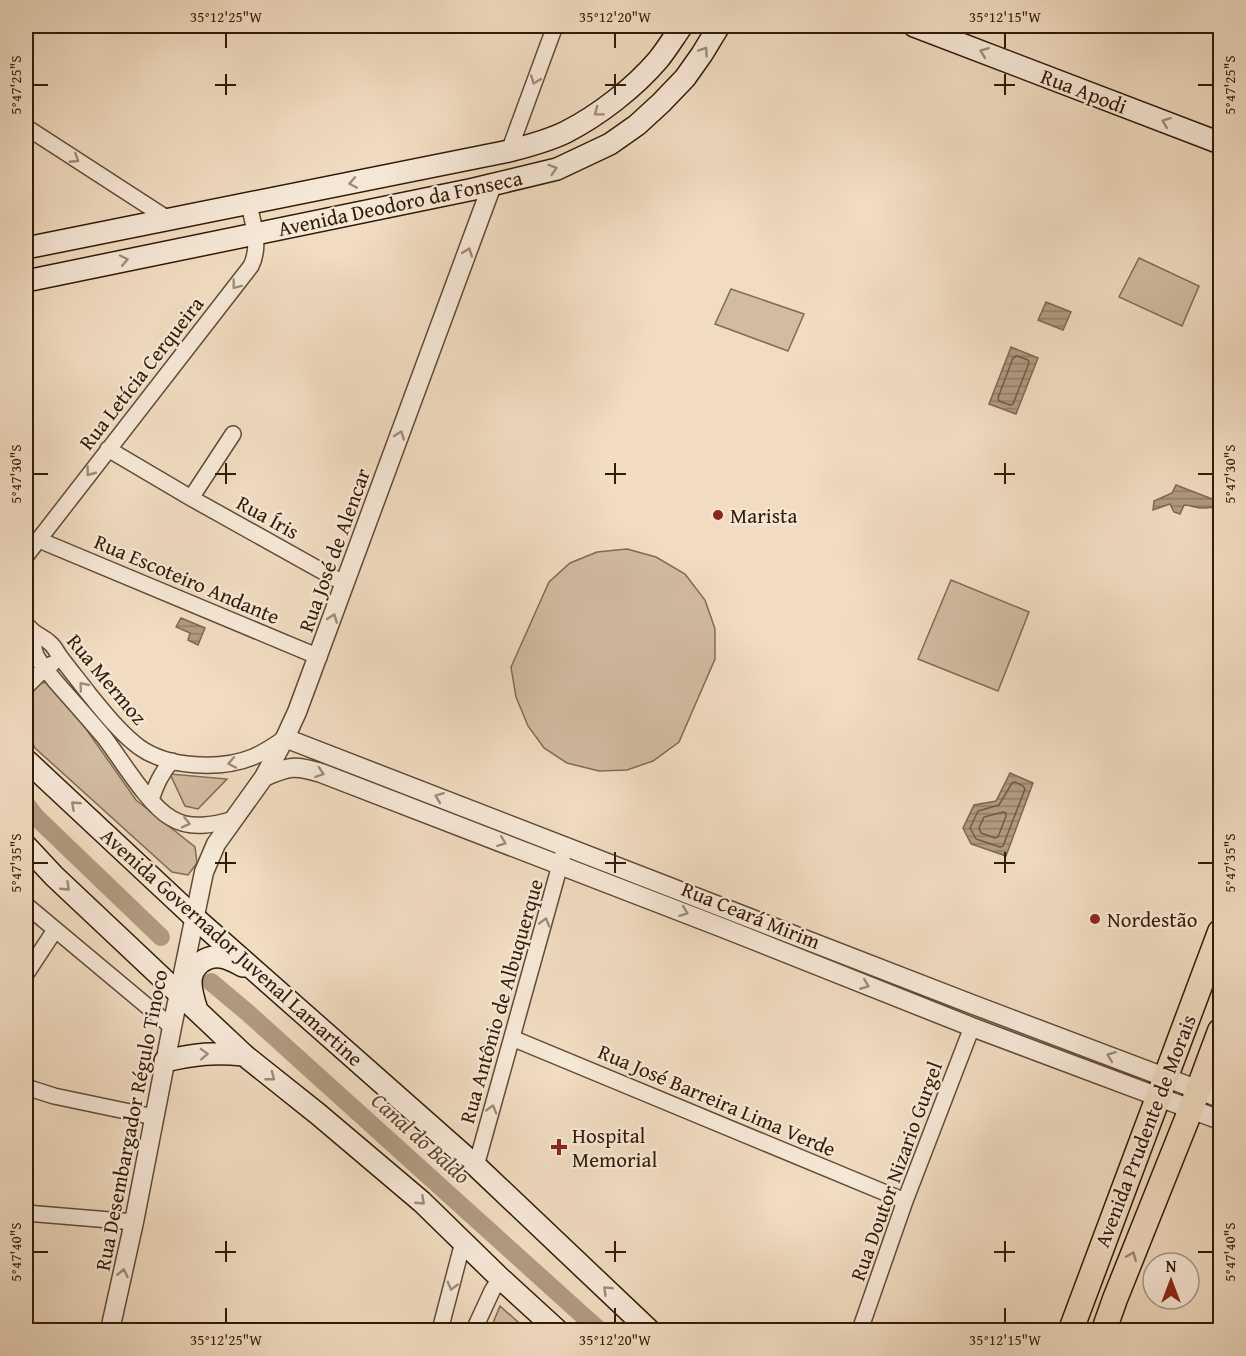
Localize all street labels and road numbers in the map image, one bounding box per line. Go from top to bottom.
street label: Rua Apodi [1036,60,1132,122]
street label: Avenida Deodoro da Fonseca [275,162,525,244]
street label: Rua Letícia Cerqueira [71,290,211,456]
street label: Rua José de Alencar [290,464,378,636]
street label: Rua Íris [231,487,305,547]
street label: Rua Escoteiro Andante [90,526,285,632]
street label: Rua Mermoz [60,627,154,731]
street label: Avenida Governador Juvenal Lamartine [94,820,370,1074]
street label: Rua Ceará Mirim [677,873,825,957]
street label: Rua Antônio de Albuquerque [451,875,551,1127]
street label: Rua Desembargador Régulo Tinoco [87,967,175,1273]
street label: Avenida Prudente de Morais [1086,1010,1204,1252]
street label: Rua José Barreira Lima Verde [593,1036,841,1164]
street label: Rua Doutor Nizario Gurgel [842,1057,950,1285]

